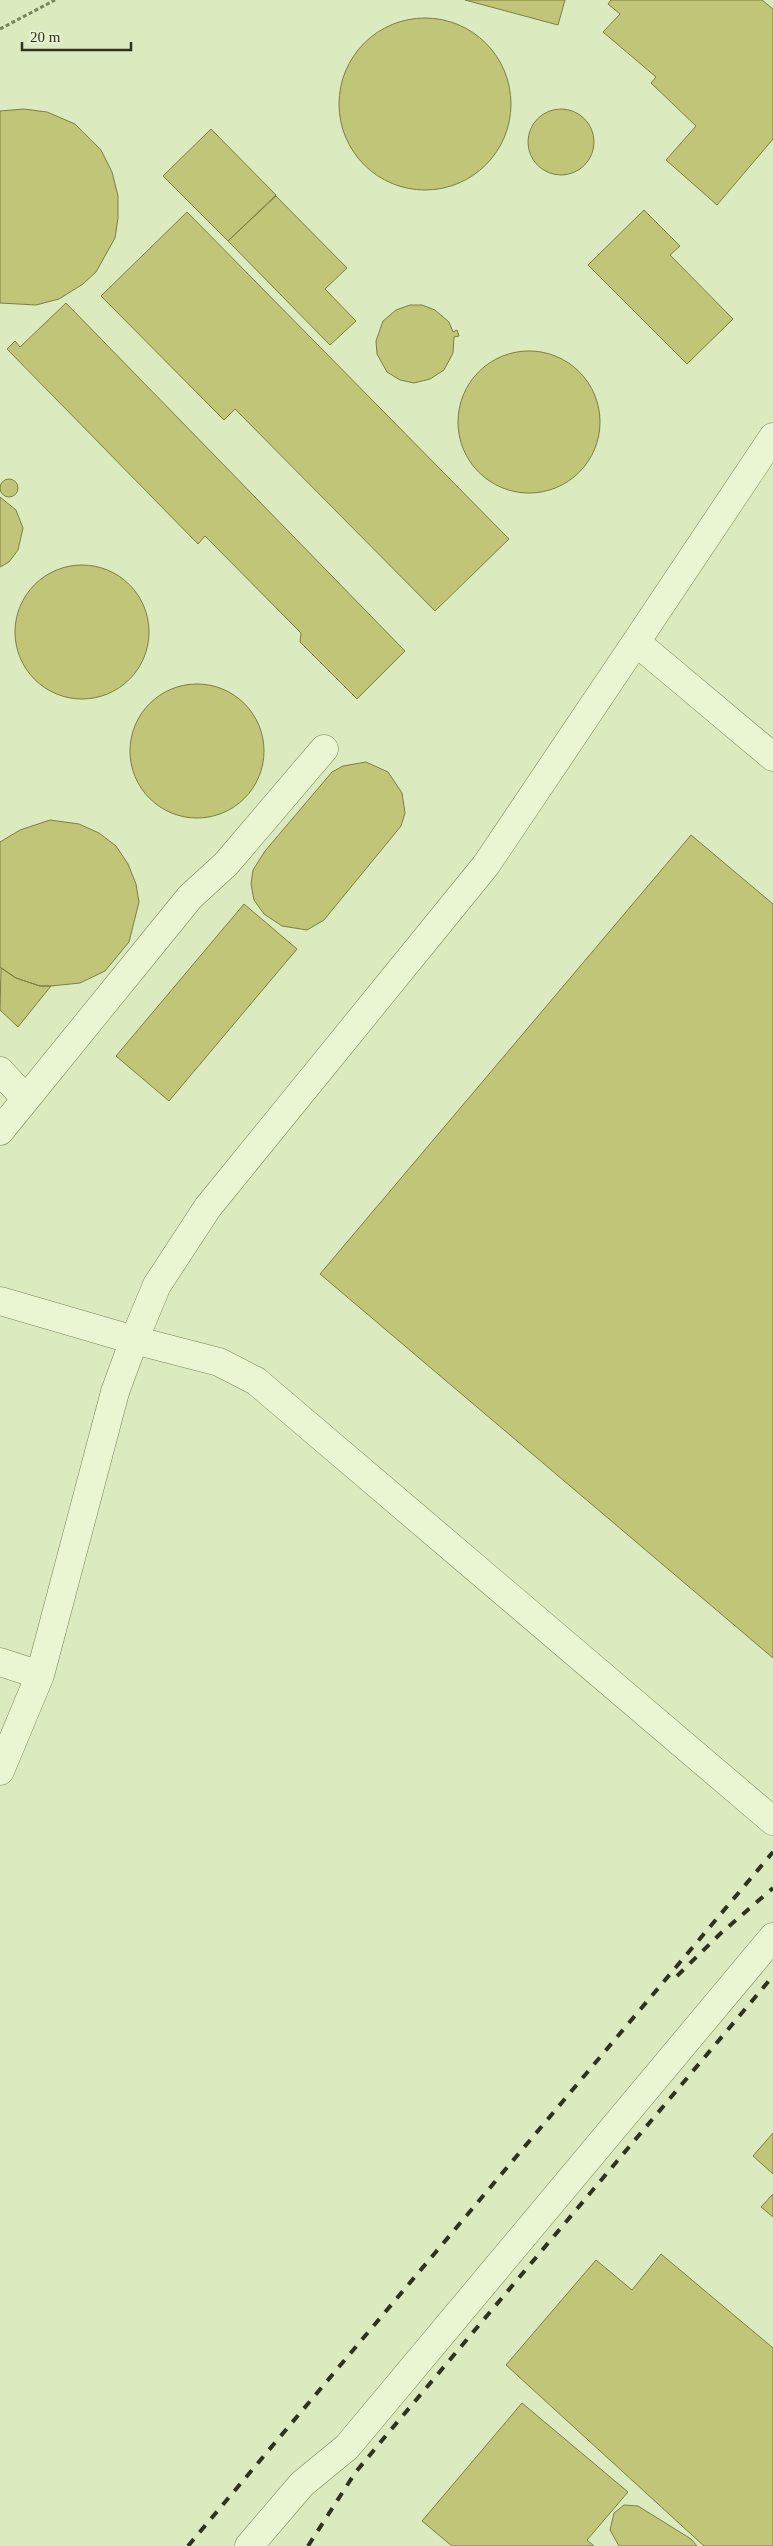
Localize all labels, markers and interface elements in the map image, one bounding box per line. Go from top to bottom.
scale bar [22,20,131,52]
text: 20 m [30,29,61,45]

